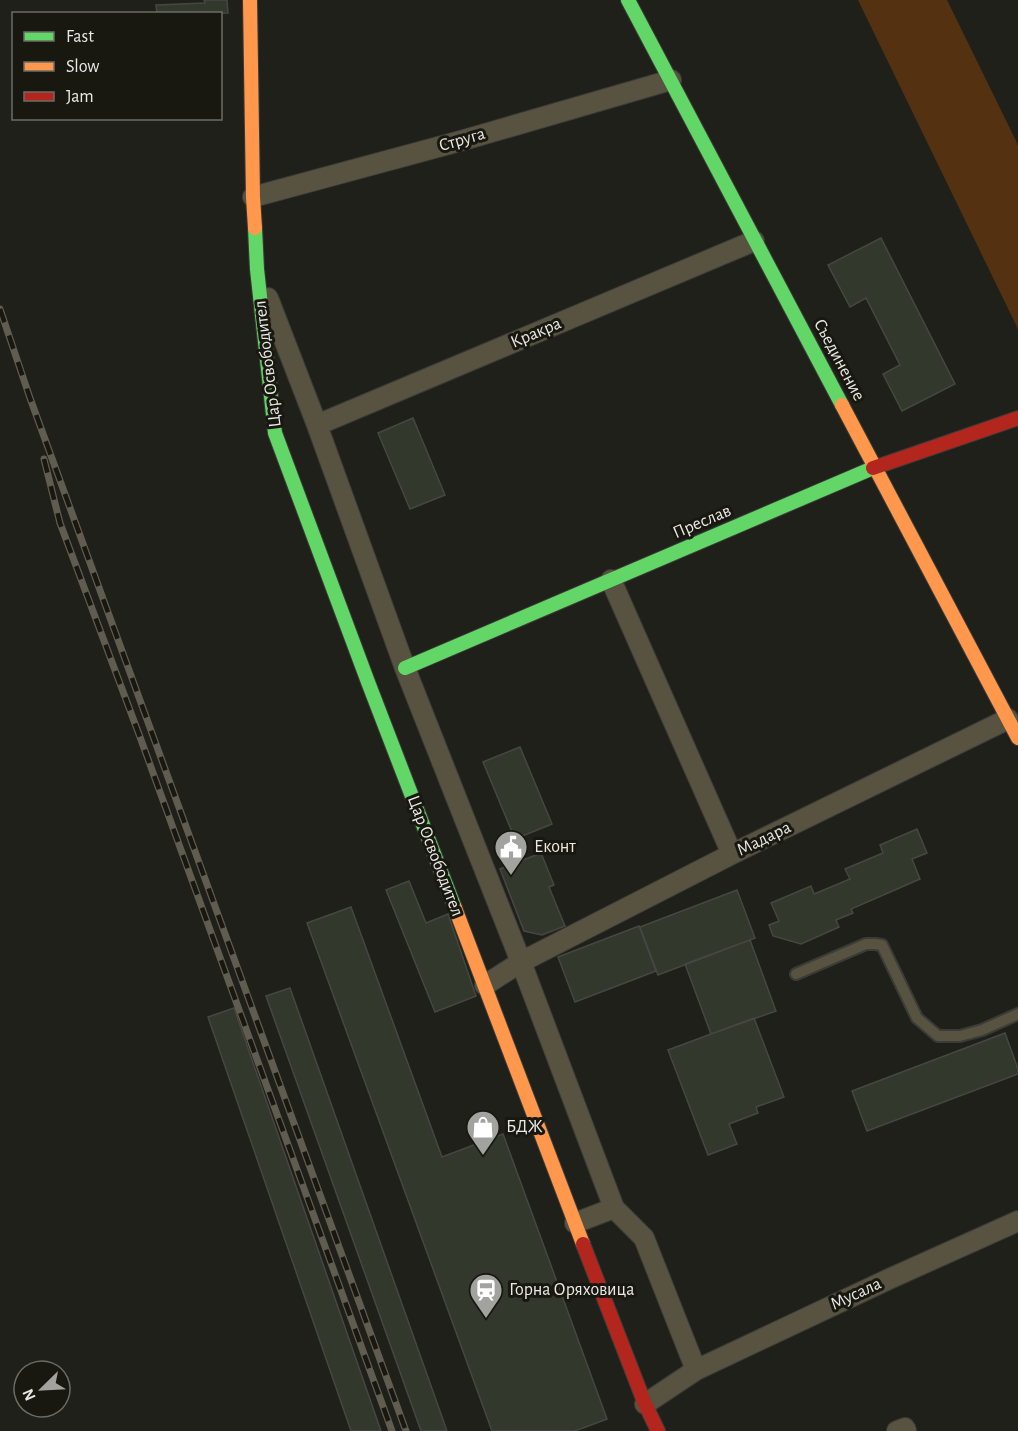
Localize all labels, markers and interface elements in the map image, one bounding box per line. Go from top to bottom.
legend [12,12,222,120]
text: Fast [66,28,94,46]
text: Slow [66,58,99,76]
text: Jam [66,88,94,106]
street label: Струга [437,125,487,155]
street label: Цар Освободител [250,299,285,429]
street label: Кракра [508,314,564,352]
street label: Съединение [810,316,868,404]
street label: Преслав [670,502,734,542]
street label: Цар Освободител [404,793,467,919]
street label: Мадара [734,818,794,860]
public building icon: Еконт [493,829,529,876]
place label: Еконт [534,838,576,856]
shop icon: БДЖ [465,1109,501,1156]
place label: БДЖ [506,1118,543,1136]
station icon: Горна Оряховица [468,1272,504,1319]
street label: Мусала [828,1274,884,1314]
place label: Горна Оряховица [509,1281,634,1299]
north arrow [12,1359,72,1419]
text: N [20,1386,39,1403]

